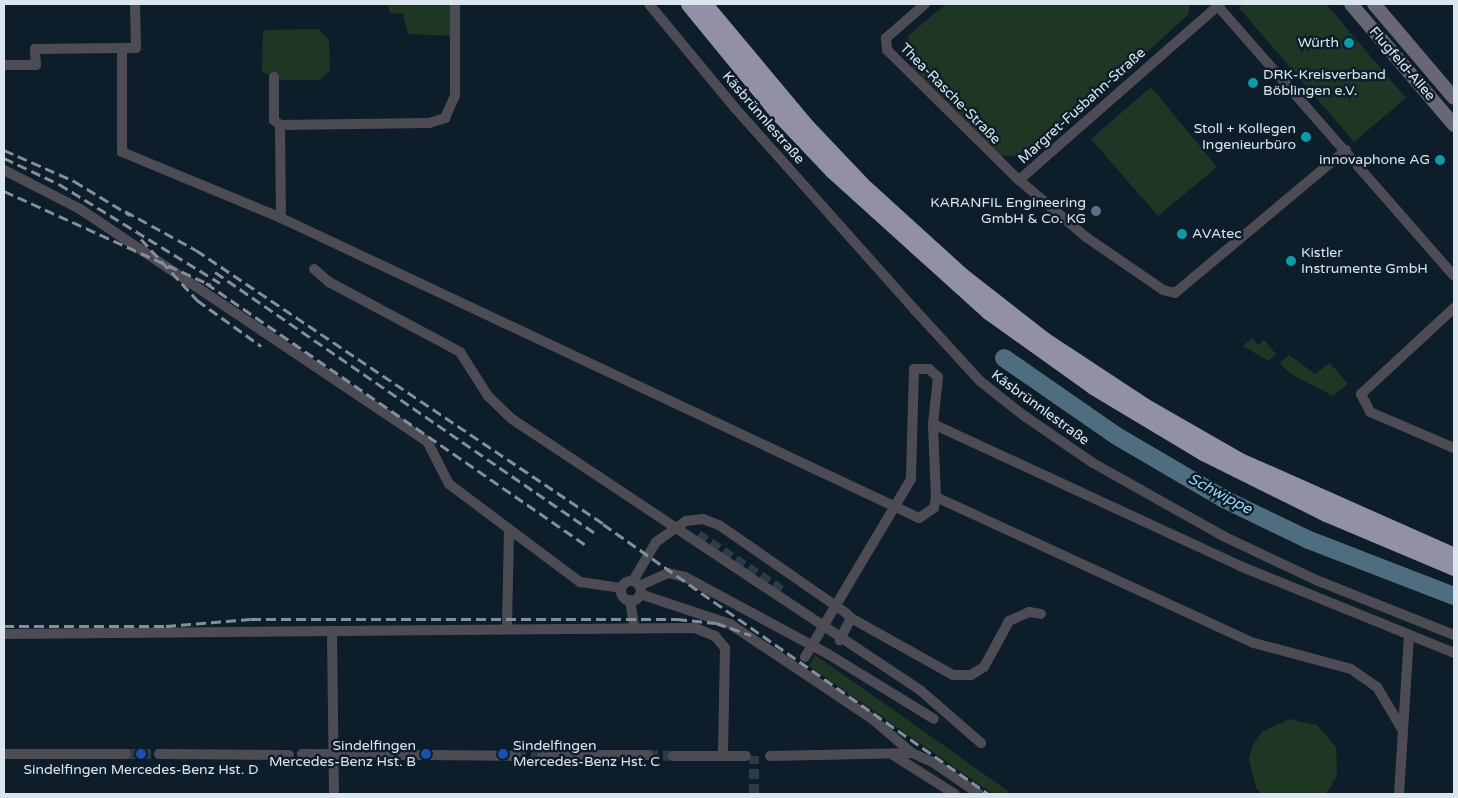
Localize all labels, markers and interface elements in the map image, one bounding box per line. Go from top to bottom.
street label: Flugfeld-Allee [1365,24,1439,104]
place label: Würth [1298,35,1339,51]
marker: Würth [1343,37,1355,49]
street label: Thea-Rasche-Straße [896,40,1004,148]
street label: Margret-Fusbahn-Straße [1015,44,1149,168]
place label: DRK-Kreisverband Böblingen e.V. [1263,67,1386,100]
street label: Käsbrünnlestraße [718,68,808,168]
marker: DRK-Kreisverband Böblingen e.V. [1247,77,1259,89]
place label: Stoll + Kollegen Ingenieurbüro [1194,121,1296,154]
marker: Stoll + Kollegen Ingenieurbüro [1300,131,1312,143]
place label: innovaphone AG [1319,152,1430,168]
marker: innovaphone AG [1434,154,1446,166]
place label: KARANFIL Engineering GmbH & Co. KG [930,195,1086,228]
marker: KARANFIL Engineering GmbH & Co. KG [1090,205,1102,217]
place label: AVAtec [1192,226,1242,242]
marker: AVAtec [1176,228,1188,240]
place label: Kistler Instrumente GmbH [1301,245,1428,278]
marker: Kistler Instrumente GmbH [1285,255,1297,267]
street label: Käsbrünnlestraße [988,367,1092,449]
water label: Schwippe [1185,470,1255,518]
place label: Sindelfingen Mercedes-Benz Hst. B [269,738,416,770]
place label: Sindelfingen Mercedes-Benz Hst. C [513,738,660,770]
marker: Sindelfingen Mercedes-Benz Hst. D [135,748,147,760]
marker: Sindelfingen Mercedes-Benz Hst. B [420,748,432,760]
marker: Sindelfingen Mercedes-Benz Hst. C [497,748,509,760]
place label: Sindelfingen Mercedes-Benz Hst. D [24,762,258,778]

